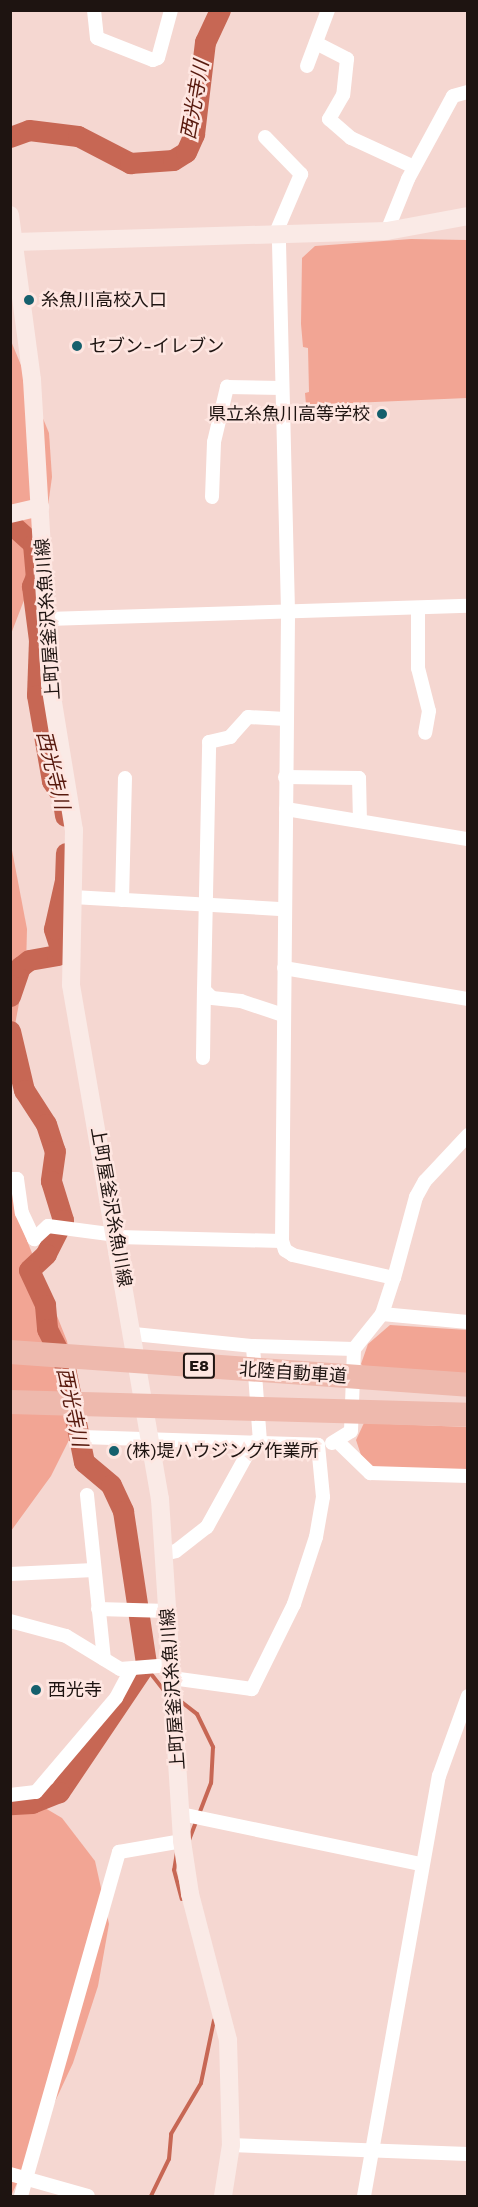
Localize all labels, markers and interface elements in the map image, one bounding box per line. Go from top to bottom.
water label: 西光寺川 [176,59,214,141]
place label: 糸魚川高校入口 [41,289,167,311]
marker: 糸魚川高校入口 [22,293,36,307]
place label: セブン-イレブン [89,335,224,357]
marker: セブン-イレブン [70,339,84,353]
place label: 県立糸魚川高等学校 [208,403,370,425]
marker: 県立糸魚川高等学校 [375,407,389,421]
street label: 上町屋釜沢糸魚川線 [32,537,64,701]
water label: 西光寺川 [32,728,74,812]
street label: 上町屋釜沢糸魚川線 [86,1125,136,1289]
road number: E8 [182,1353,216,1379]
street label: 北陸自動車道 [238,1358,348,1388]
water label: 西光寺川 [52,1365,92,1449]
place label: (株)堤ハウジング作業所 [126,1440,319,1462]
marker: (株)堤ハウジング作業所 [107,1444,121,1458]
street label: 上町屋釜沢糸魚川線 [157,1607,189,1771]
place label: 西光寺 [48,1679,102,1701]
marker: 西光寺 [29,1683,43,1697]

